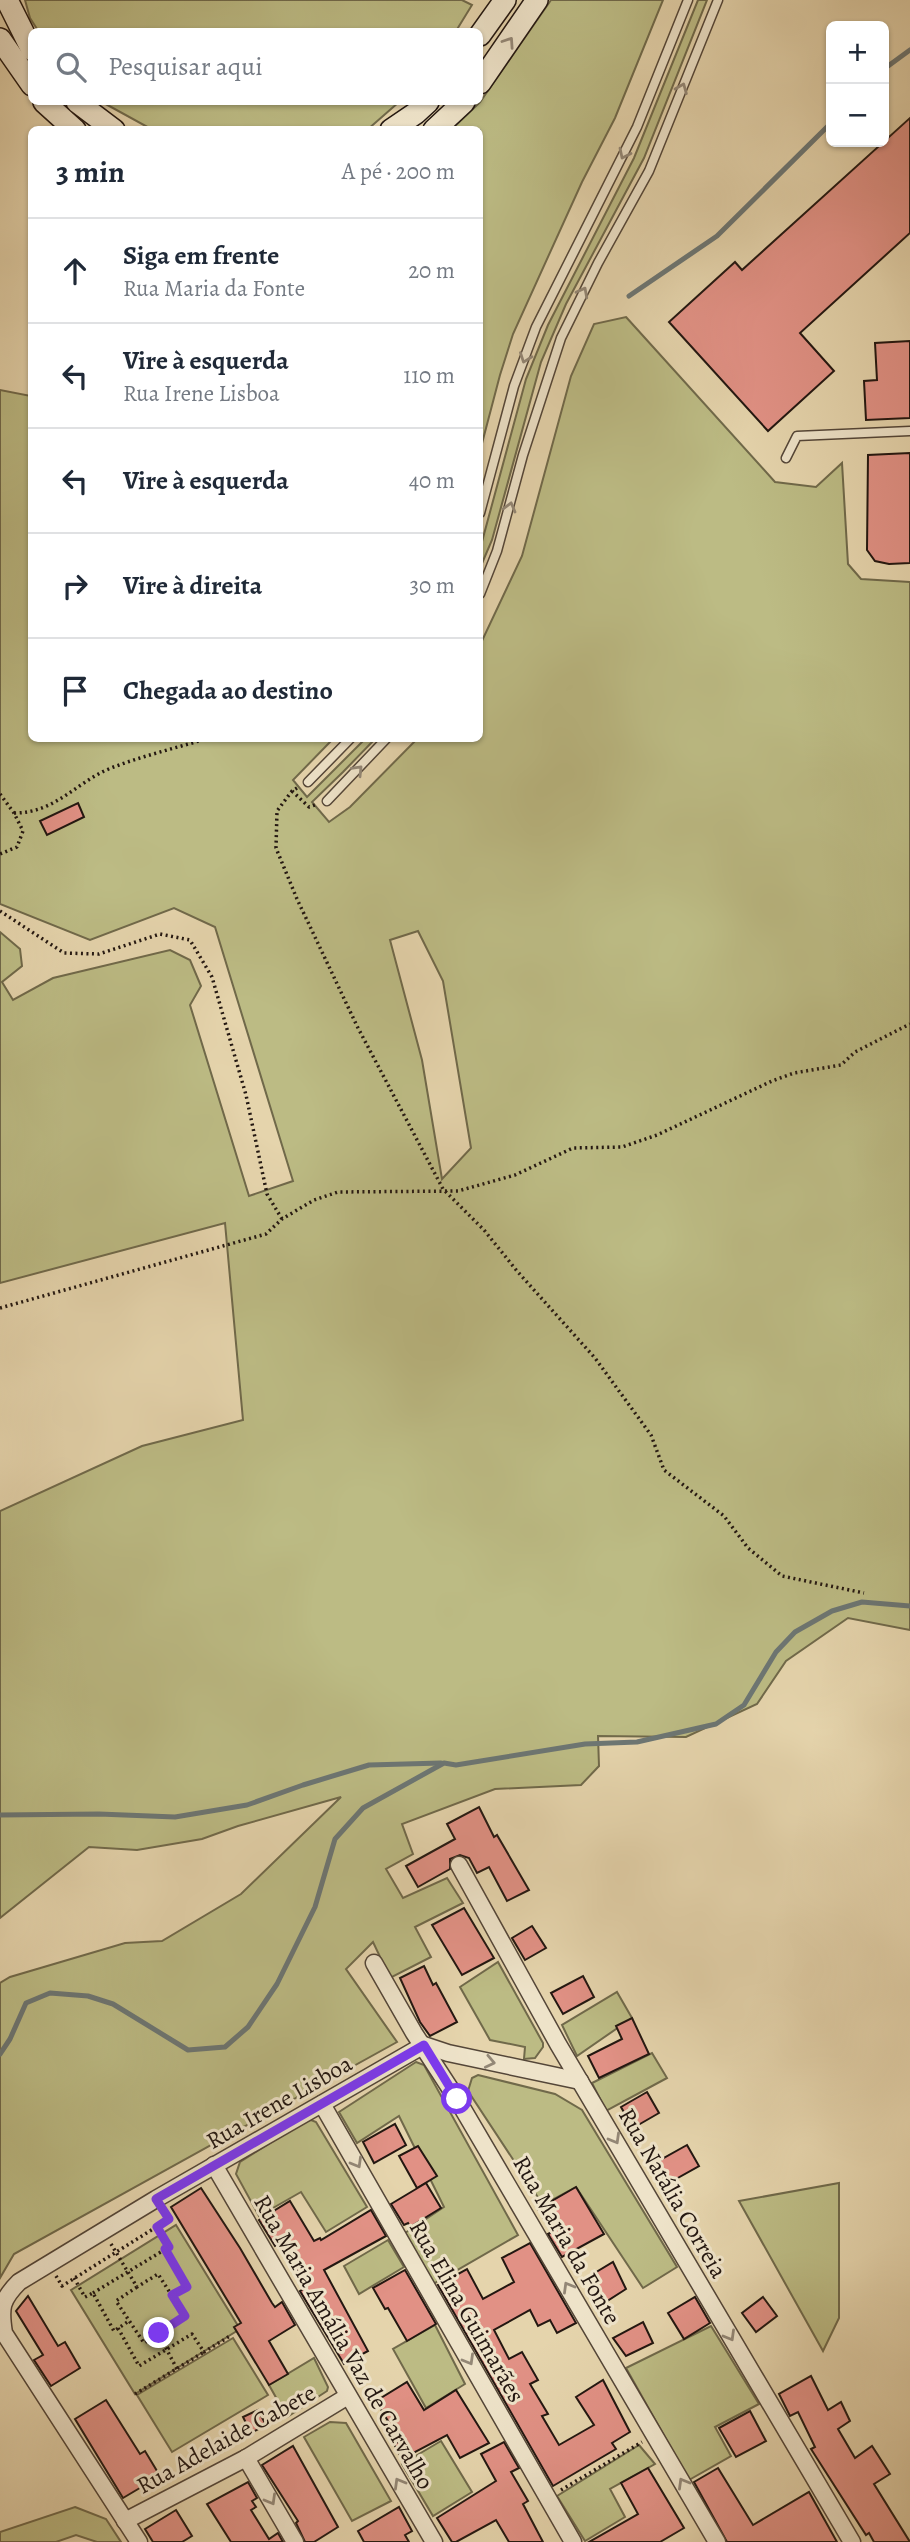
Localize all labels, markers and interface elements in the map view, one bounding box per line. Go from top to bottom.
map controls [826,21,889,147]
button: + [826,21,889,84]
search box [28,28,483,105]
one-way arrow [501,37,513,50]
icon: search [52,48,90,86]
text: Pesquisar aqui [108,49,263,84]
one-way arrow [674,82,688,94]
button: − [826,84,889,147]
one-way arrow [619,147,633,159]
text: 3 min [56,152,125,192]
text: A pé · 200 m [342,156,455,187]
text: Siga em frente [123,238,279,273]
icon: ahead [56,252,94,290]
text: 20 m [408,255,455,286]
text: Rua Maria da Fonte [123,273,305,304]
one-way arrow [574,287,588,299]
text: Vire à esquerda [123,343,289,378]
one-way arrow [519,351,533,363]
icon: left [56,357,94,395]
text: 110 m [403,360,455,391]
text: Rua Irene Lisboa [123,378,280,409]
icon: left [56,462,94,500]
text: Vire à esquerda [123,463,289,498]
text: 40 m [409,465,455,496]
one-way arrow [502,501,516,513]
icon: right [56,567,94,605]
text: Vire à direita [123,568,262,603]
text: 30 m [409,570,455,601]
icon: arrive [56,672,94,710]
text: Chegada ao destino [123,673,333,708]
one-way arrow [349,765,362,778]
street label: Rua Irene Lisboa [200,2047,359,2157]
one-way arrow [484,2053,496,2068]
route start [441,2083,472,2114]
street label: Rua Natália Correia [611,2102,735,2285]
one-way arrow [607,2132,620,2145]
street label: Rua Maria da Fonte [506,2150,628,2330]
one-way arrow [348,2155,361,2168]
street label: Rua Maria Amália Vaz de Carvalho [246,2189,442,2495]
street label: Rua Elina Guimarães [402,2214,532,2408]
one-way arrow [563,2281,576,2294]
route end [143,2317,174,2348]
one-way arrow [722,2328,735,2341]
one-way arrow [461,2353,474,2366]
street label: Rua Adelaide Cabete [131,2376,321,2502]
one-way arrow [394,2478,407,2491]
one-way arrow [678,2478,691,2491]
one-way arrow [263,2493,276,2506]

